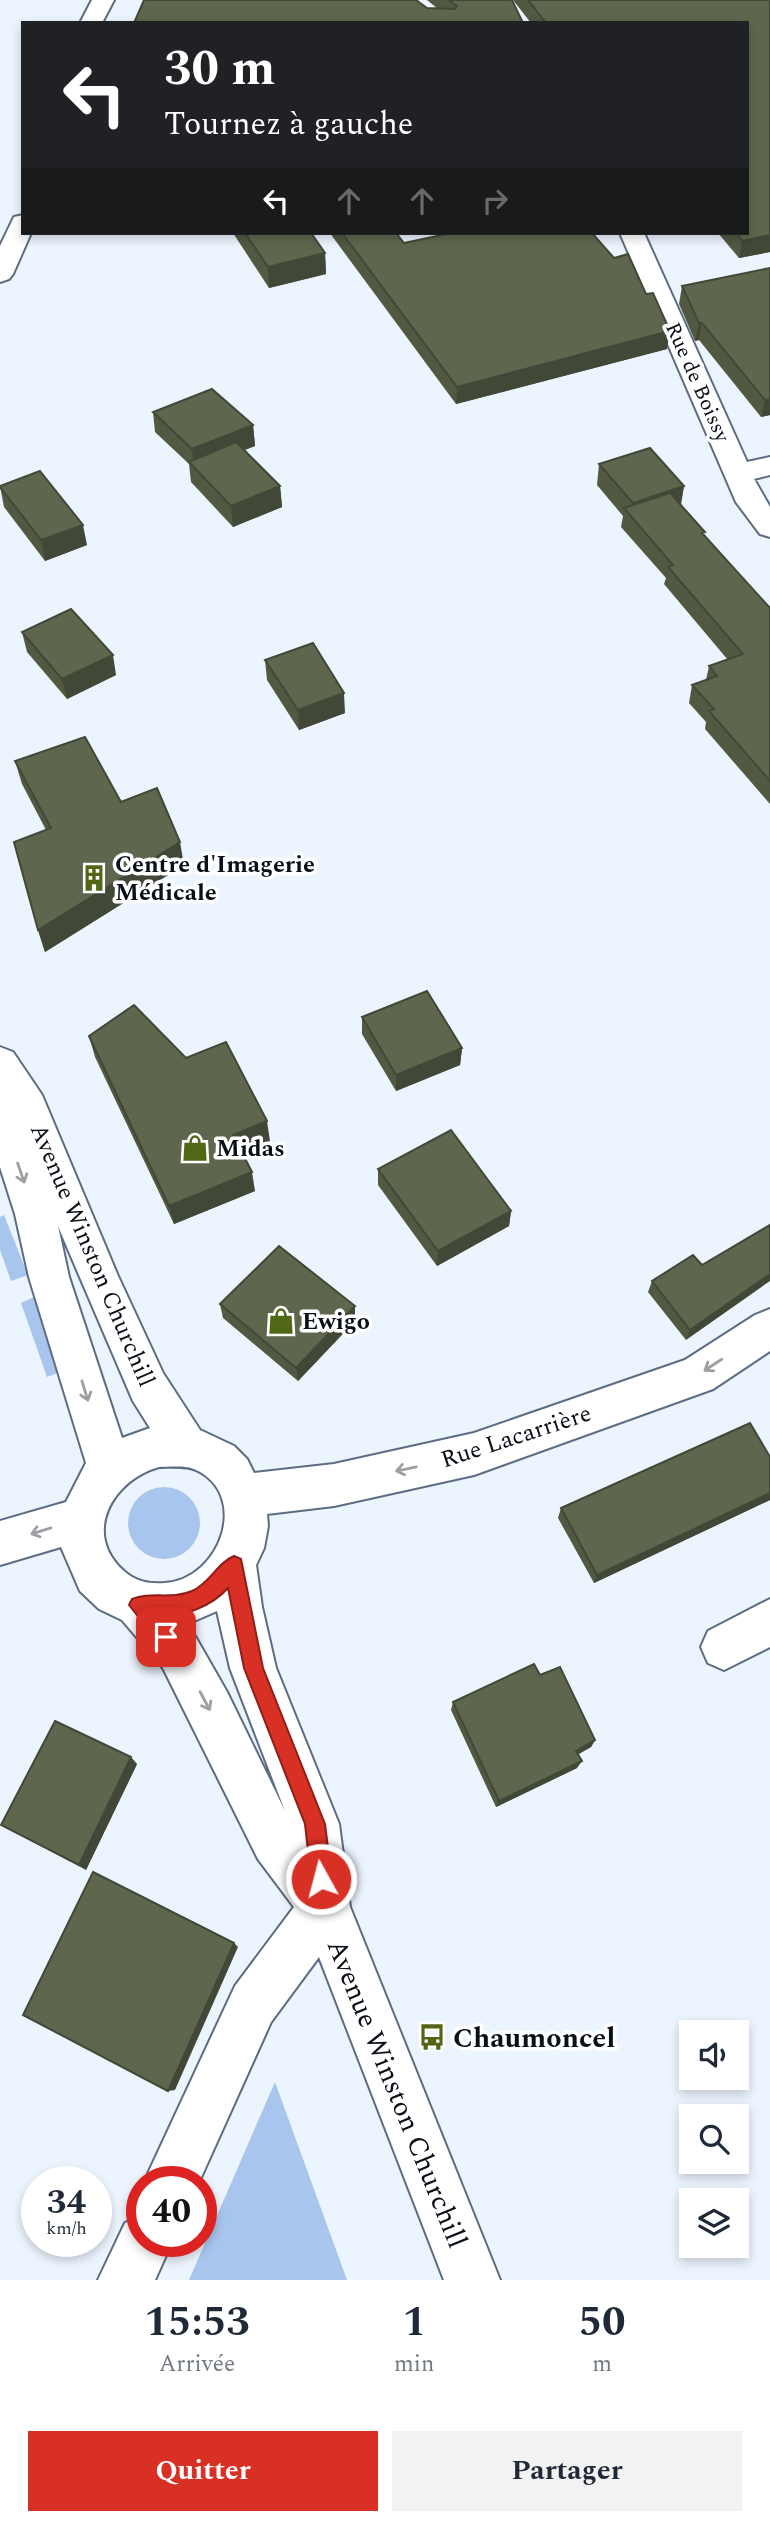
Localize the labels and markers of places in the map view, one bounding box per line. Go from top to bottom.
place label: Centre d'Imagerie Médicale [115,847,315,911]
building icon: Centre d'Imagerie Médicale [79,863,109,893]
place label: Midas [216,1131,285,1167]
shop icon: Midas [180,1133,210,1163]
place label: Ewigo [302,1304,370,1340]
shop icon: Ewigo [266,1306,296,1336]
pin [136,1607,196,1667]
place label: Chaumoncel [453,2017,615,2060]
bus stop icon: Chaumoncel [417,2022,447,2052]

